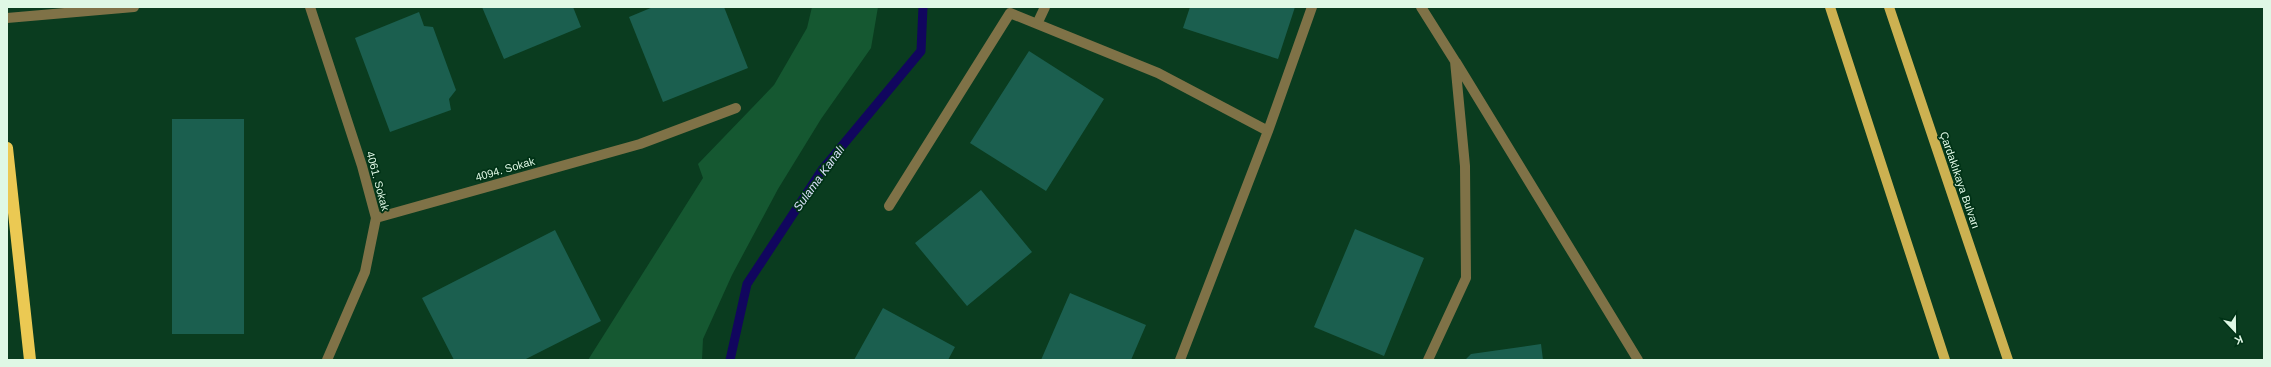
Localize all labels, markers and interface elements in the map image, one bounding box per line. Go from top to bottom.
street label: Çardaklıkaya Bulvarı [1938,130,1982,230]
water label: Sulama Kanalı [790,142,848,214]
street label: 4061. Sokak [364,150,392,213]
street label: 4094. Sokak [474,155,537,183]
north arrow [2215,311,2255,351]
text: K [2233,333,2245,347]

